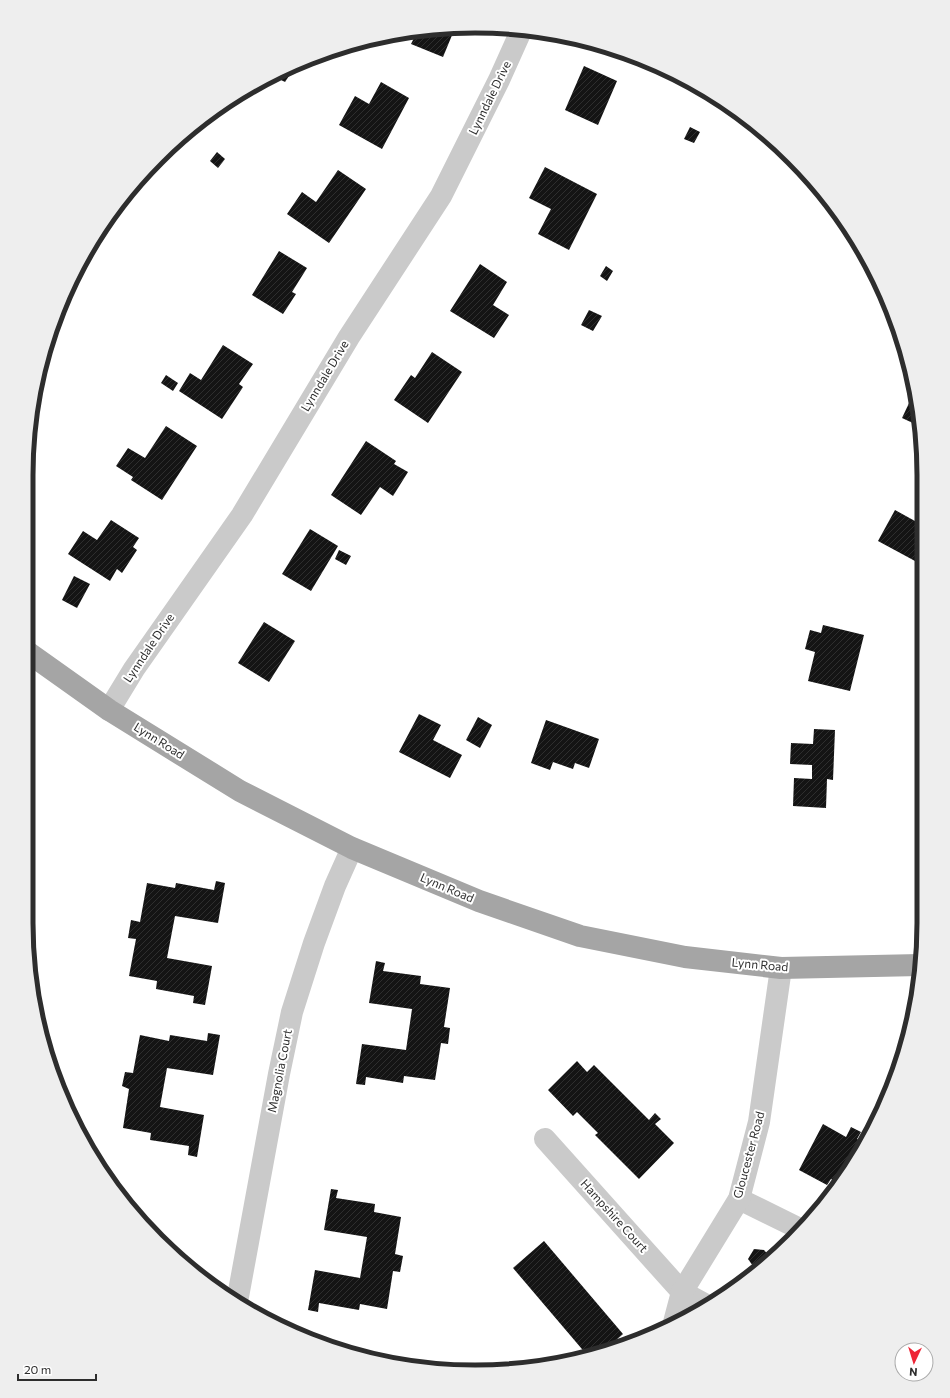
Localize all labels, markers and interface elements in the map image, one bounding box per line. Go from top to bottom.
street label: Lynndale Drive [465,58,513,137]
street label: Lynndale Drive [297,337,351,414]
street label: Lynndale Drive [120,610,176,685]
street label: Lynn Road [132,719,187,761]
street label: Lynn Road [419,870,476,905]
street label: Lynn Road [731,955,789,973]
street label: Magnolia Court [264,1028,294,1114]
street label: Gloucester Road [730,1110,766,1200]
street label: Hampshire Court [578,1176,651,1255]
north arrow [894,1342,934,1382]
scale bar [18,1356,96,1382]
text: 20 m [24,1362,51,1376]
text: N [909,1366,918,1379]

